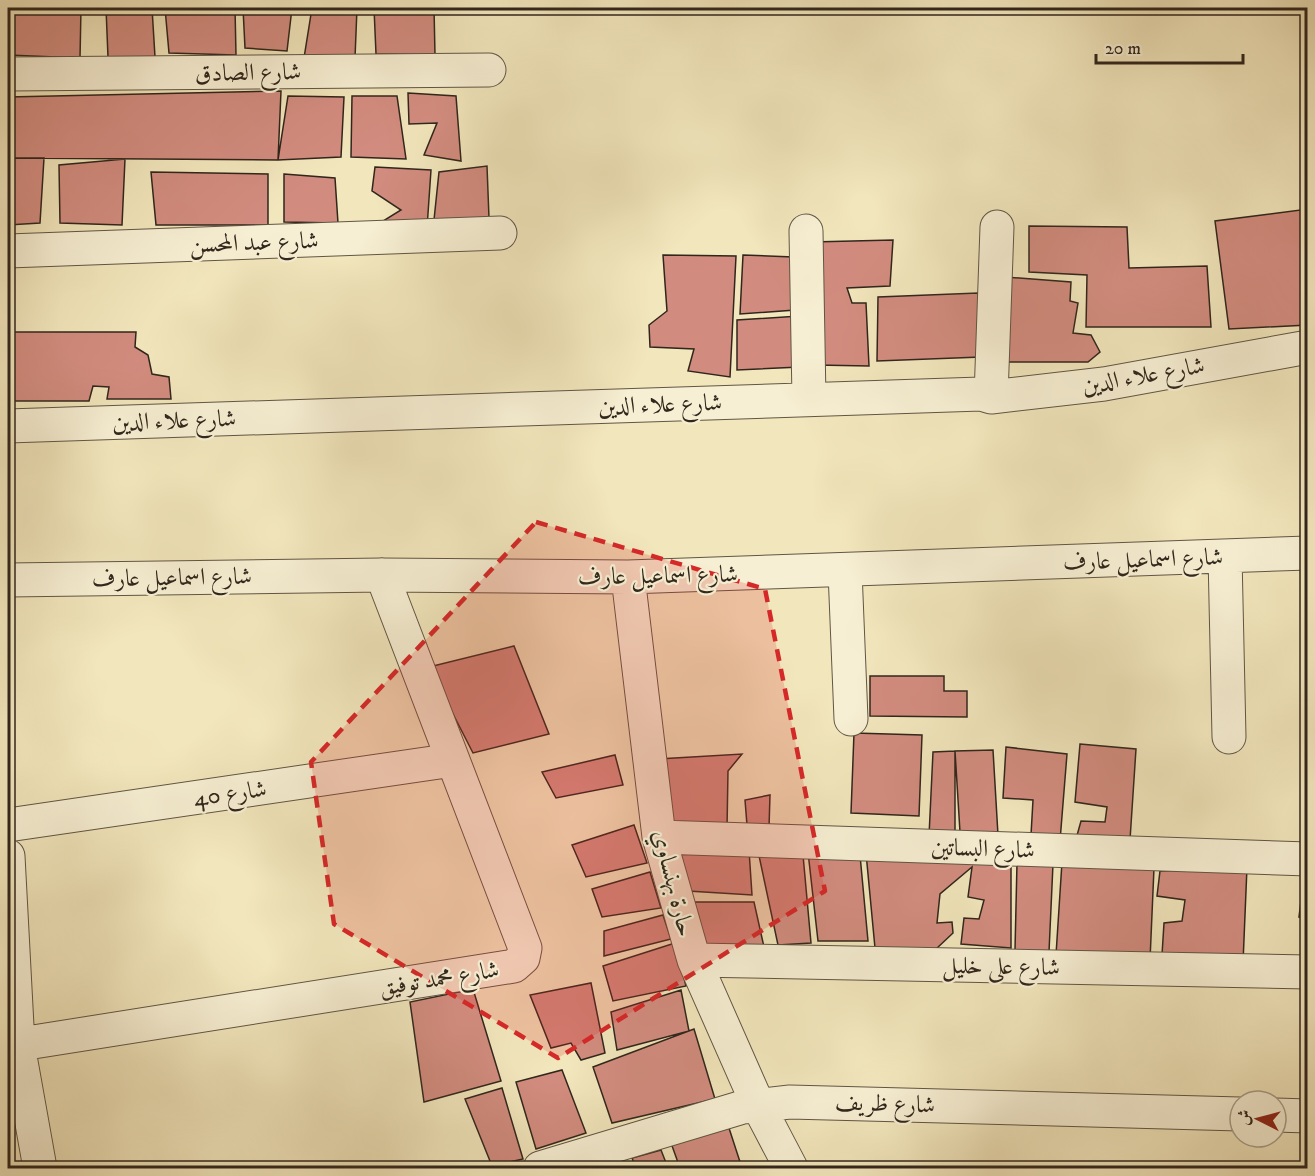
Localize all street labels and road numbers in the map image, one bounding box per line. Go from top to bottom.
street label: شارع الصادق [195,57,302,93]
street label: شارع عبد المحسن [189,226,319,264]
street label: شارع علاء الدين [1079,350,1208,405]
street label: شارع علاء الدين [597,388,723,426]
street label: شارع علاء الدين [111,404,237,442]
street label: شارع اسماعيل عارف [1062,542,1224,582]
street label: شارع اسماعيل عارف [578,560,738,596]
street label: شارع اسماعيل عارف [92,562,252,598]
street label: شارع 40 [192,774,269,818]
street label: حارة بهنساوي [642,827,701,941]
street label: شارع البساتين [930,832,1035,870]
street label: شارع على خليل [942,951,1060,987]
street label: شارع محمد توفيق [377,955,502,1007]
street label: شارع ظريف [834,1087,936,1125]

